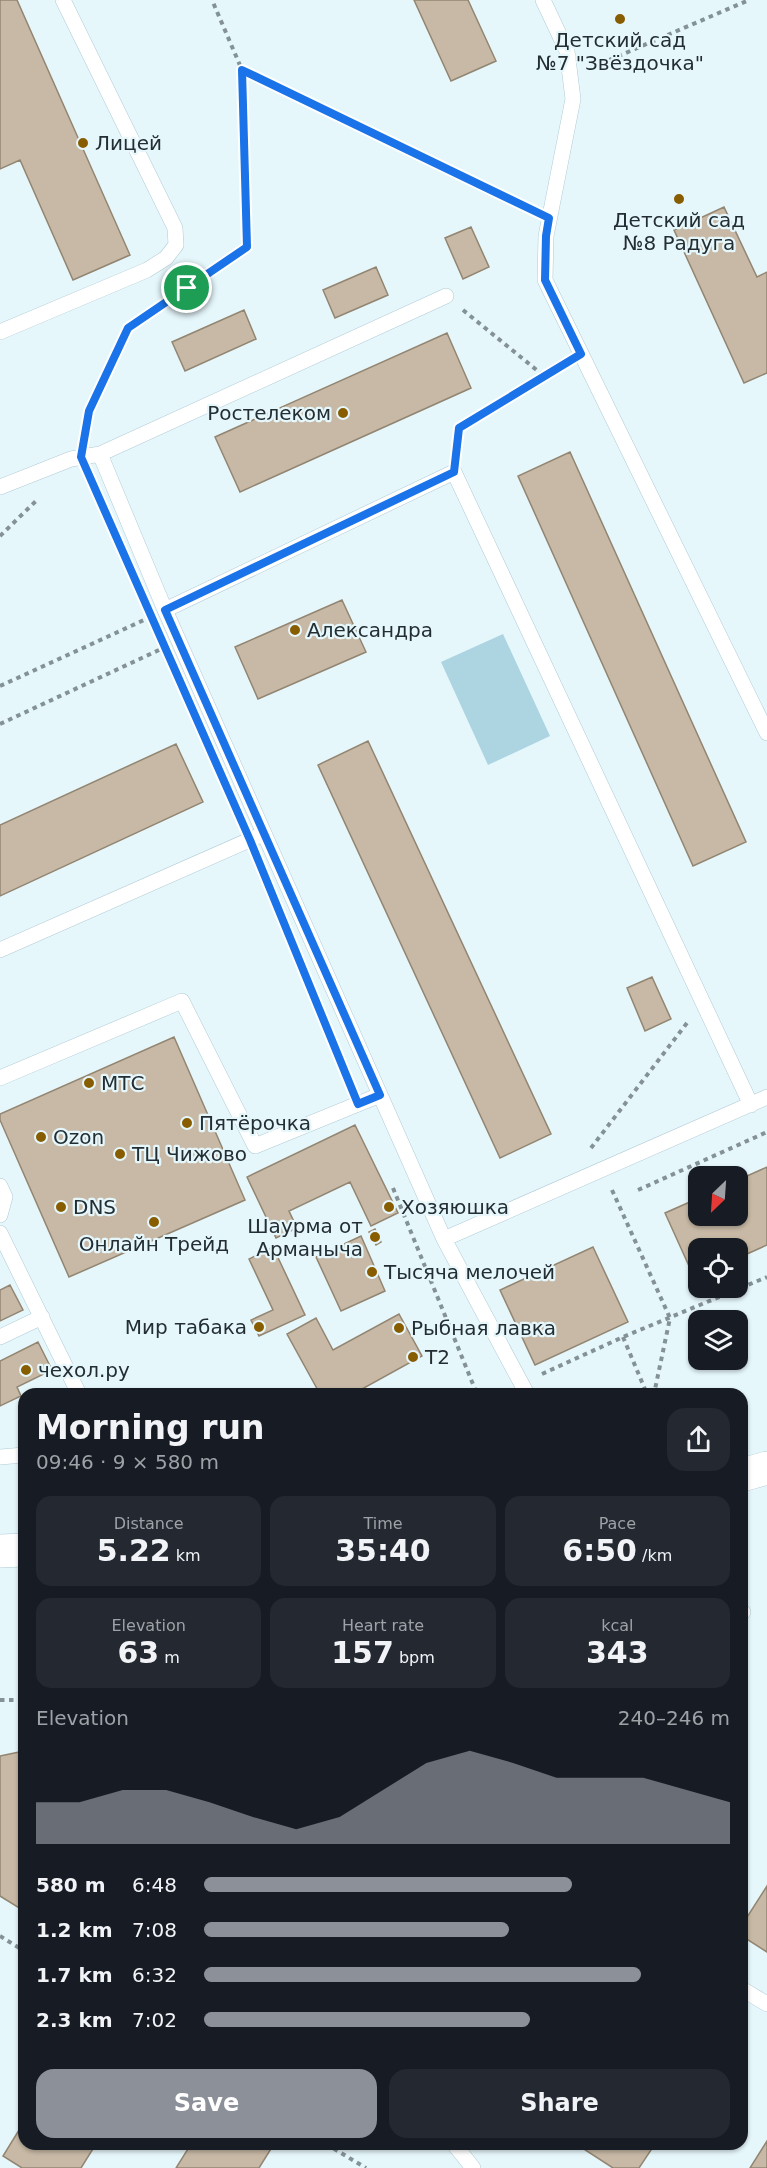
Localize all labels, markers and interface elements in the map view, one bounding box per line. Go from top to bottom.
marker: Детский сад №7 "Звёздочка" [613,12,627,26]
place label: Детский сад №7 "Звёздочка" [536,28,704,75]
place label: Лицей [95,131,162,155]
marker: Лицей [76,136,90,150]
marker: Детский сад №8 Радуга [672,192,686,206]
place label: Детский сад №8 Радуга [613,208,745,255]
pin [161,262,212,313]
icon: arrive [170,271,203,304]
place label: Ростелеком [207,401,331,425]
marker: Ростелеком [336,406,350,420]
place label: Александра [307,618,433,642]
marker: Александра [288,623,302,637]
place label: МТС [101,1071,144,1095]
marker: МТС [82,1076,96,1090]
place label: Пятёрочка [199,1111,311,1135]
marker: Пятёрочка [180,1116,194,1130]
place label: Ozon [53,1125,104,1149]
marker: Ozon [34,1130,48,1144]
place label: ТЦ Чижово [131,1142,247,1166]
marker: ТЦ Чижово [113,1147,127,1161]
north arrow [688,1166,748,1226]
map controls [688,1166,748,1370]
place label: DNS [73,1195,116,1219]
place label: Хозяюшка [401,1195,509,1219]
marker: DNS [54,1200,68,1214]
marker: Хозяюшка [382,1200,396,1214]
place label: Шаурма от Арманыча [247,1214,363,1261]
marker: Онлайн Трейд [147,1215,161,1229]
marker: Шаурма от Арманыча [368,1230,382,1244]
place label: Онлайн Трейд [79,1232,229,1256]
button: locate [688,1238,748,1298]
place label: Тысяча мелочей [383,1260,555,1284]
marker: Тысяча мелочей [365,1265,379,1279]
button: layers [688,1310,748,1370]
place label: Мир табака [125,1315,247,1339]
place label: Рыбная лавка [411,1316,556,1340]
marker: Мир табака [252,1320,266,1334]
marker: Рыбная лавка [392,1321,406,1335]
place label: T2 [424,1345,450,1369]
marker: T2 [406,1350,420,1364]
place label: чехол.ру [38,1358,130,1382]
marker: чехол.ру [19,1363,33,1377]
text: Morning run [36,1408,264,1447]
button: share [667,1408,730,1471]
text: 09:46 · 9 × 580 m [36,1450,219,1474]
text: Distance [114,1514,184,1533]
text: Time [363,1514,403,1533]
text: Pace [599,1514,636,1533]
text: 5.22 [97,1533,171,1568]
text: 35:40 [335,1533,431,1568]
text: 6:50 [562,1533,637,1568]
text: km [171,1546,201,1565]
text: /km [637,1546,672,1565]
text: Elevation [112,1616,186,1635]
text: Heart rate [342,1616,424,1635]
text: kcal [601,1616,633,1635]
text: 63 [117,1635,159,1670]
text: 157 [331,1635,394,1670]
text: 343 [586,1635,649,1670]
text: m [159,1648,180,1667]
text: bpm [394,1648,435,1667]
text: Elevation [36,1706,129,1730]
text: 240–246 m [618,1706,730,1730]
text: 580 m [36,1873,106,1897]
text: 6:48 [132,1873,177,1897]
text: 1.2 km [36,1918,113,1942]
text: 7:08 [132,1918,177,1942]
text: 1.7 km [36,1963,113,1987]
text: 6:32 [132,1963,177,1987]
text: 2.3 km [36,2008,113,2032]
text: 7:02 [132,2008,177,2032]
button: Save [36,2069,377,2138]
button: Share [389,2069,730,2138]

